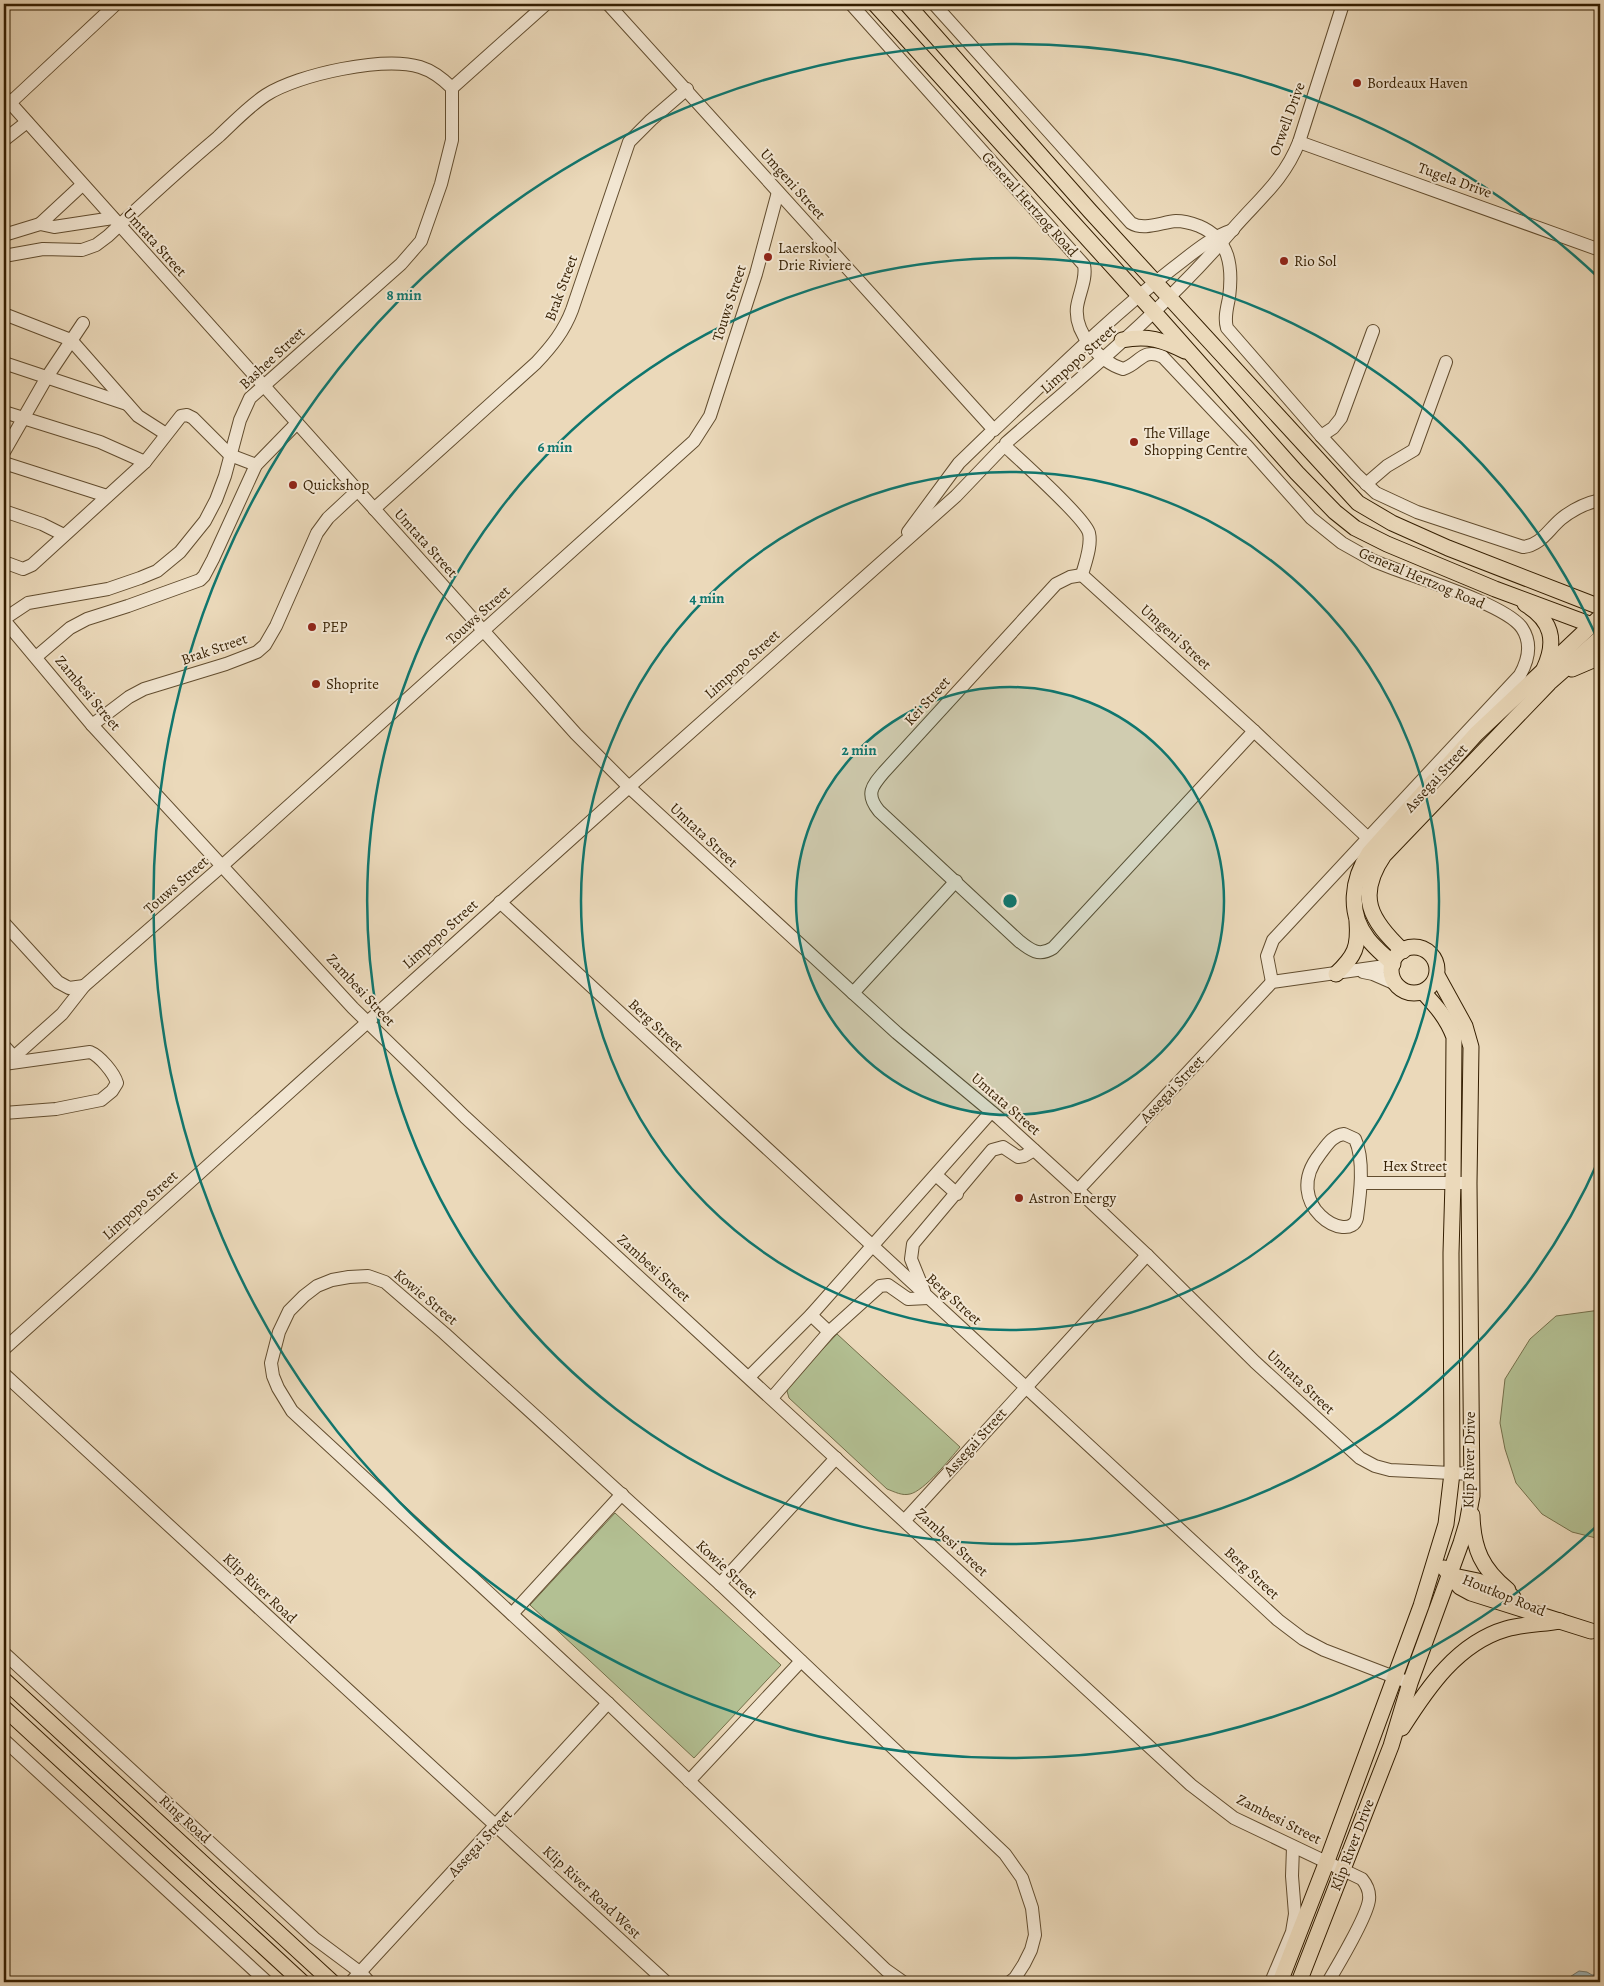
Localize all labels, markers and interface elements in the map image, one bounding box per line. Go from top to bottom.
place label: Bordeaux Haven [1367,73,1468,93]
marker: Bordeaux Haven [1351,77,1363,89]
street label: Orwell Drive [1264,79,1310,159]
street label: Umgeni Street [756,144,830,224]
street label: General Hertzog Road [977,147,1083,262]
street label: Tugela Drive [1415,157,1495,203]
street label: Umtata Street [119,203,191,281]
place label: Laerskool Drie Riviere [778,238,852,275]
marker: Laerskool Drie Riviere [762,251,774,263]
place label: Rio Sol [1294,251,1337,271]
street label: Brak Street [540,252,582,324]
marker: Rio Sol [1278,255,1290,267]
street label: Touws Street [707,262,751,344]
text: 8 min [386,285,422,305]
street label: Limpopo Street [1036,320,1120,398]
street label: Bashee Street [235,322,309,394]
place label: The Village Shopping Centre [1144,423,1248,460]
marker: The Village Shopping Centre [1128,436,1140,448]
text: 6 min [538,437,573,457]
place label: Quickshop [303,475,369,495]
marker: Quickshop [287,479,299,491]
street label: Umtata Street [390,504,462,582]
street label: General Hertzog Road [1356,542,1489,614]
street label: Touws Street [442,581,514,649]
text: 4 min [689,588,725,608]
street label: Umgeni Street [1136,600,1216,674]
place label: PEP [322,617,347,637]
marker: PEP [306,621,318,633]
street label: Limpopo Street [700,625,784,703]
street label: Brak Street [178,628,250,670]
street label: Zambesi Street [51,651,125,735]
street label: Kei Street [900,672,954,730]
place label: Shoprite [326,674,379,694]
marker: Shoprite [310,678,322,690]
street label: Assegai Street [1399,739,1472,817]
text: 2 min [841,740,877,760]
street label: Umtata Street [666,798,742,872]
street label: Touws Street [139,851,213,919]
centre of rings [1001,892,1019,910]
street label: Limpopo Street [398,895,482,973]
street label: Zambesi Street [322,949,400,1031]
street label: Berg Street [624,994,688,1056]
street label: Assegai Street [1135,1051,1209,1128]
street label: Umtata Street [967,1068,1045,1140]
street label: Hex Street [1383,1156,1447,1176]
street label: Limpopo Street [98,1166,182,1244]
place label: Astron Energy [1028,1188,1117,1208]
marker: Astron Energy [1013,1192,1025,1204]
street label: Zambesi Street [613,1230,695,1306]
street label: Kowie Street [390,1264,462,1330]
street label: Berg Street [922,1269,986,1329]
street label: Umtata Street [1263,1345,1339,1419]
street label: Assegai Street [938,1403,1011,1481]
street label: Klip River Drive [1458,1411,1480,1509]
street label: Zambesi Street [911,1503,993,1581]
street label: Kowie Street [692,1535,762,1603]
street label: Berg Street [1220,1542,1284,1604]
street label: Klip River Road [219,1548,302,1628]
street label: Houtkop Road [1459,1569,1550,1621]
street label: Zambesi Street [1233,1789,1325,1849]
street label: Ring Road [155,1790,216,1848]
street label: Klip River Drive [1325,1796,1379,1894]
street label: Assegai Street [443,1805,517,1882]
street label: Klip River Road West [538,1841,646,1943]

